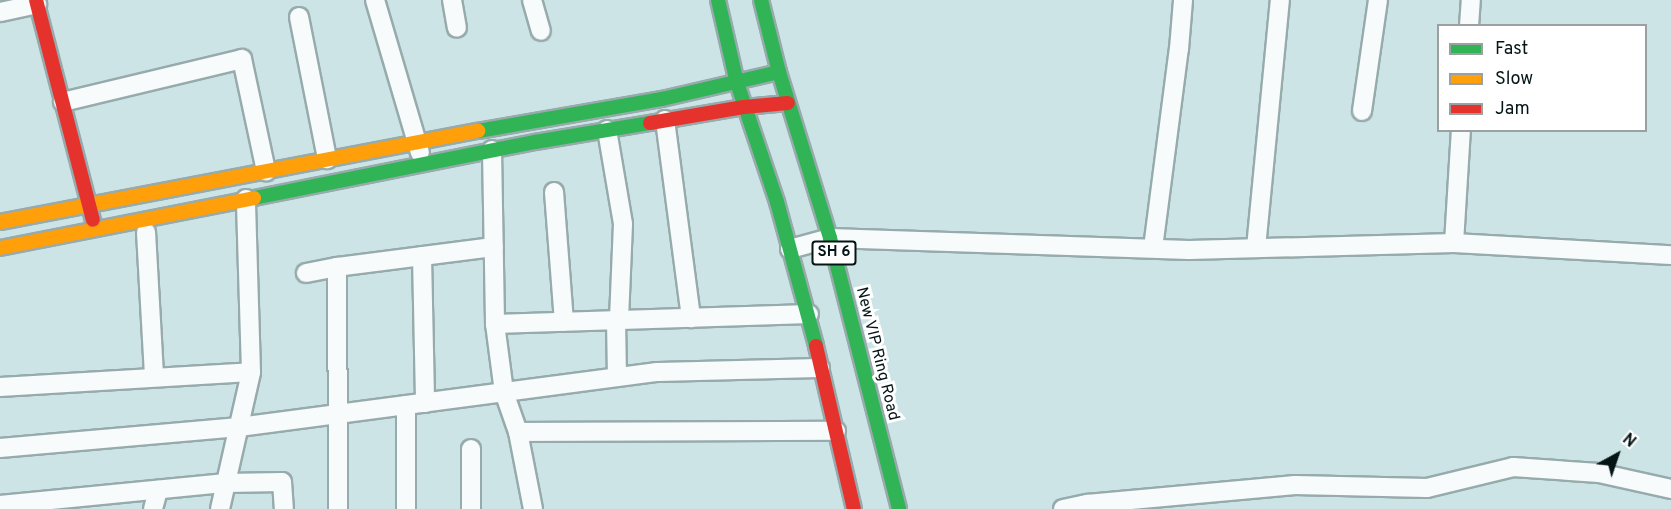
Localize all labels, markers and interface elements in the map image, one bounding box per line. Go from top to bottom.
legend [1437,24,1647,132]
text: Fast [1495,38,1528,61]
text: Slow [1495,68,1533,91]
text: Jam [1495,98,1530,121]
road number: SH 6 [812,241,856,265]
street label: New VIP Ring Road [851,285,903,423]
north arrow [1587,425,1647,485]
text: N [1618,430,1639,453]

